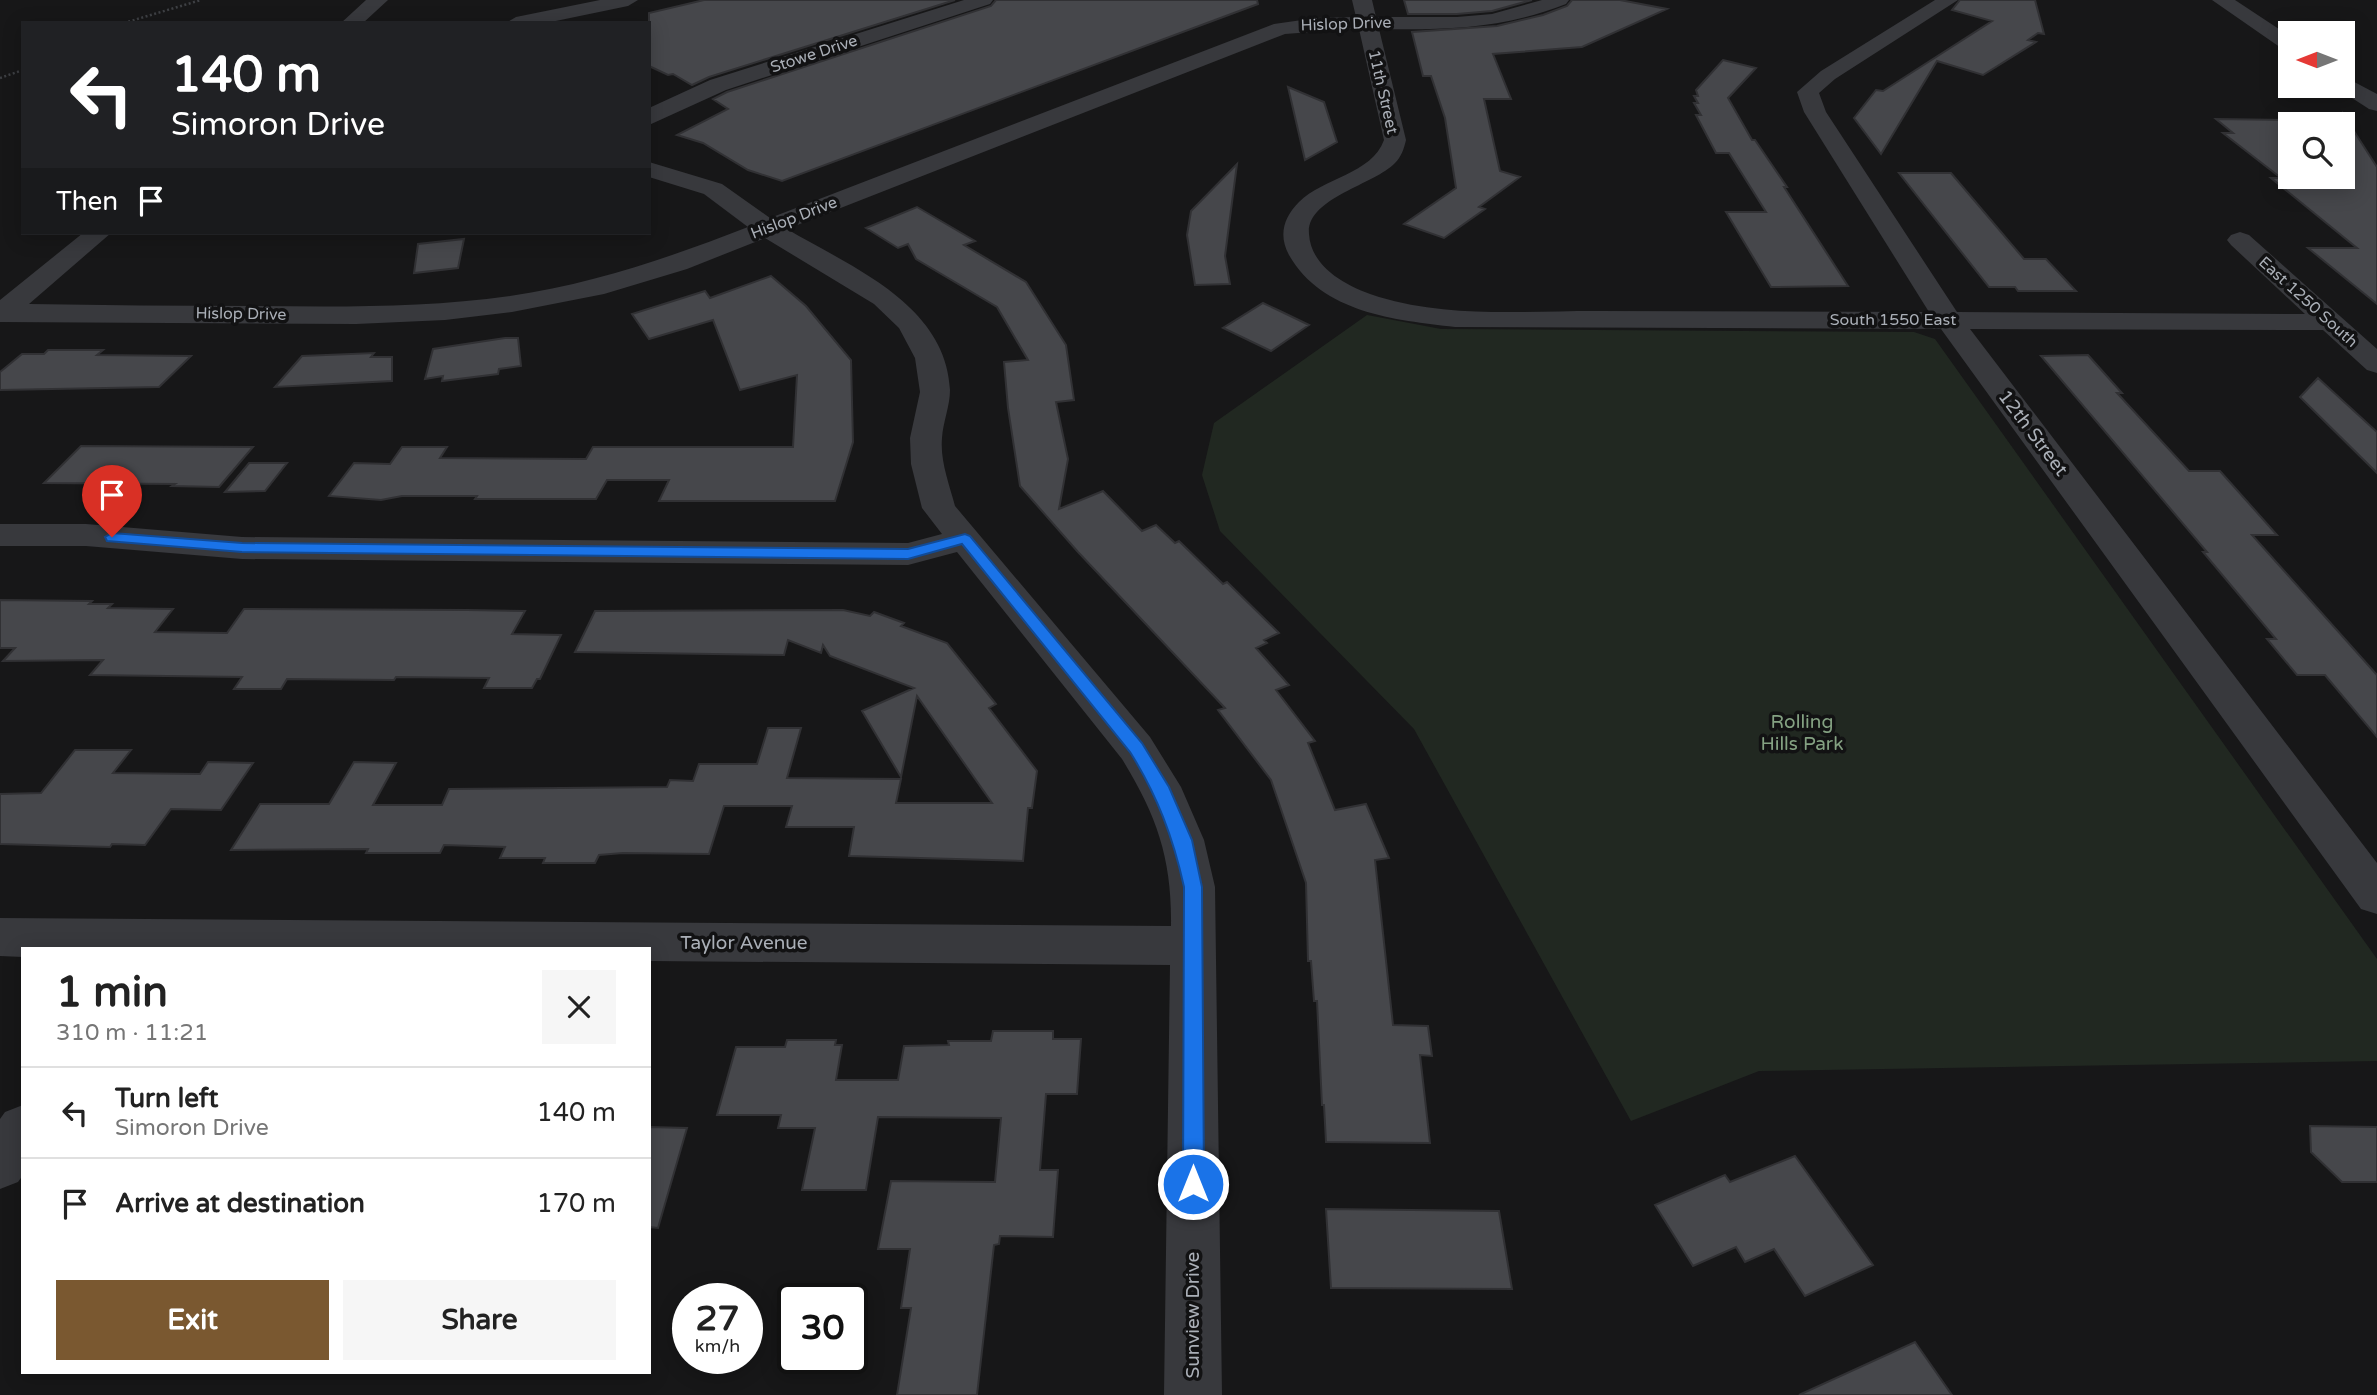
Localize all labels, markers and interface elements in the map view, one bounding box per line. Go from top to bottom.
street label: Hislop Drive [1300,12,1392,36]
north arrow [2278,21,2356,98]
map controls [2278,21,2355,189]
street label: Stowe Drive [768,31,860,77]
text: 140 m [171,46,321,105]
street label: 11th Street [1364,48,1402,136]
icon: left [56,49,147,140]
text: Simoron Drive [171,106,385,144]
button: search [2278,112,2355,189]
icon: arrive [132,182,170,220]
text: Then [56,186,118,217]
street label: Hislop Drive [748,192,840,244]
street label: East 1250 South [2254,252,2362,352]
street label: Hislop Drive [195,303,287,325]
street label: South 1550 East [1830,310,1956,330]
street label: 12th Street [1994,386,2072,480]
pin [82,465,142,537]
icon: arrive [93,476,131,514]
park label: Rolling Hills Park [1761,711,1844,755]
street label: Taylor Avenue [680,932,808,954]
text: 1 min [56,967,168,1018]
button: close [542,970,616,1044]
text: 310 m · 11:21 [56,1019,208,1047]
text: Turn left [115,1083,218,1114]
icon: left [56,1094,94,1132]
text: 140 m [536,1097,616,1128]
text: Simoron Drive [115,1114,269,1142]
position arrow [1156,1147,1230,1221]
icon: arrive [56,1185,94,1223]
text: Arrive at destination [115,1188,365,1219]
text: 170 m [536,1188,616,1219]
street label: Sunview Drive [1182,1252,1204,1378]
button: Exit [56,1280,329,1360]
button: Share [343,1280,616,1360]
speed limit sign: 30 [777,1283,868,1374]
text: 27 [696,1298,739,1340]
text: km/h [695,1335,740,1357]

